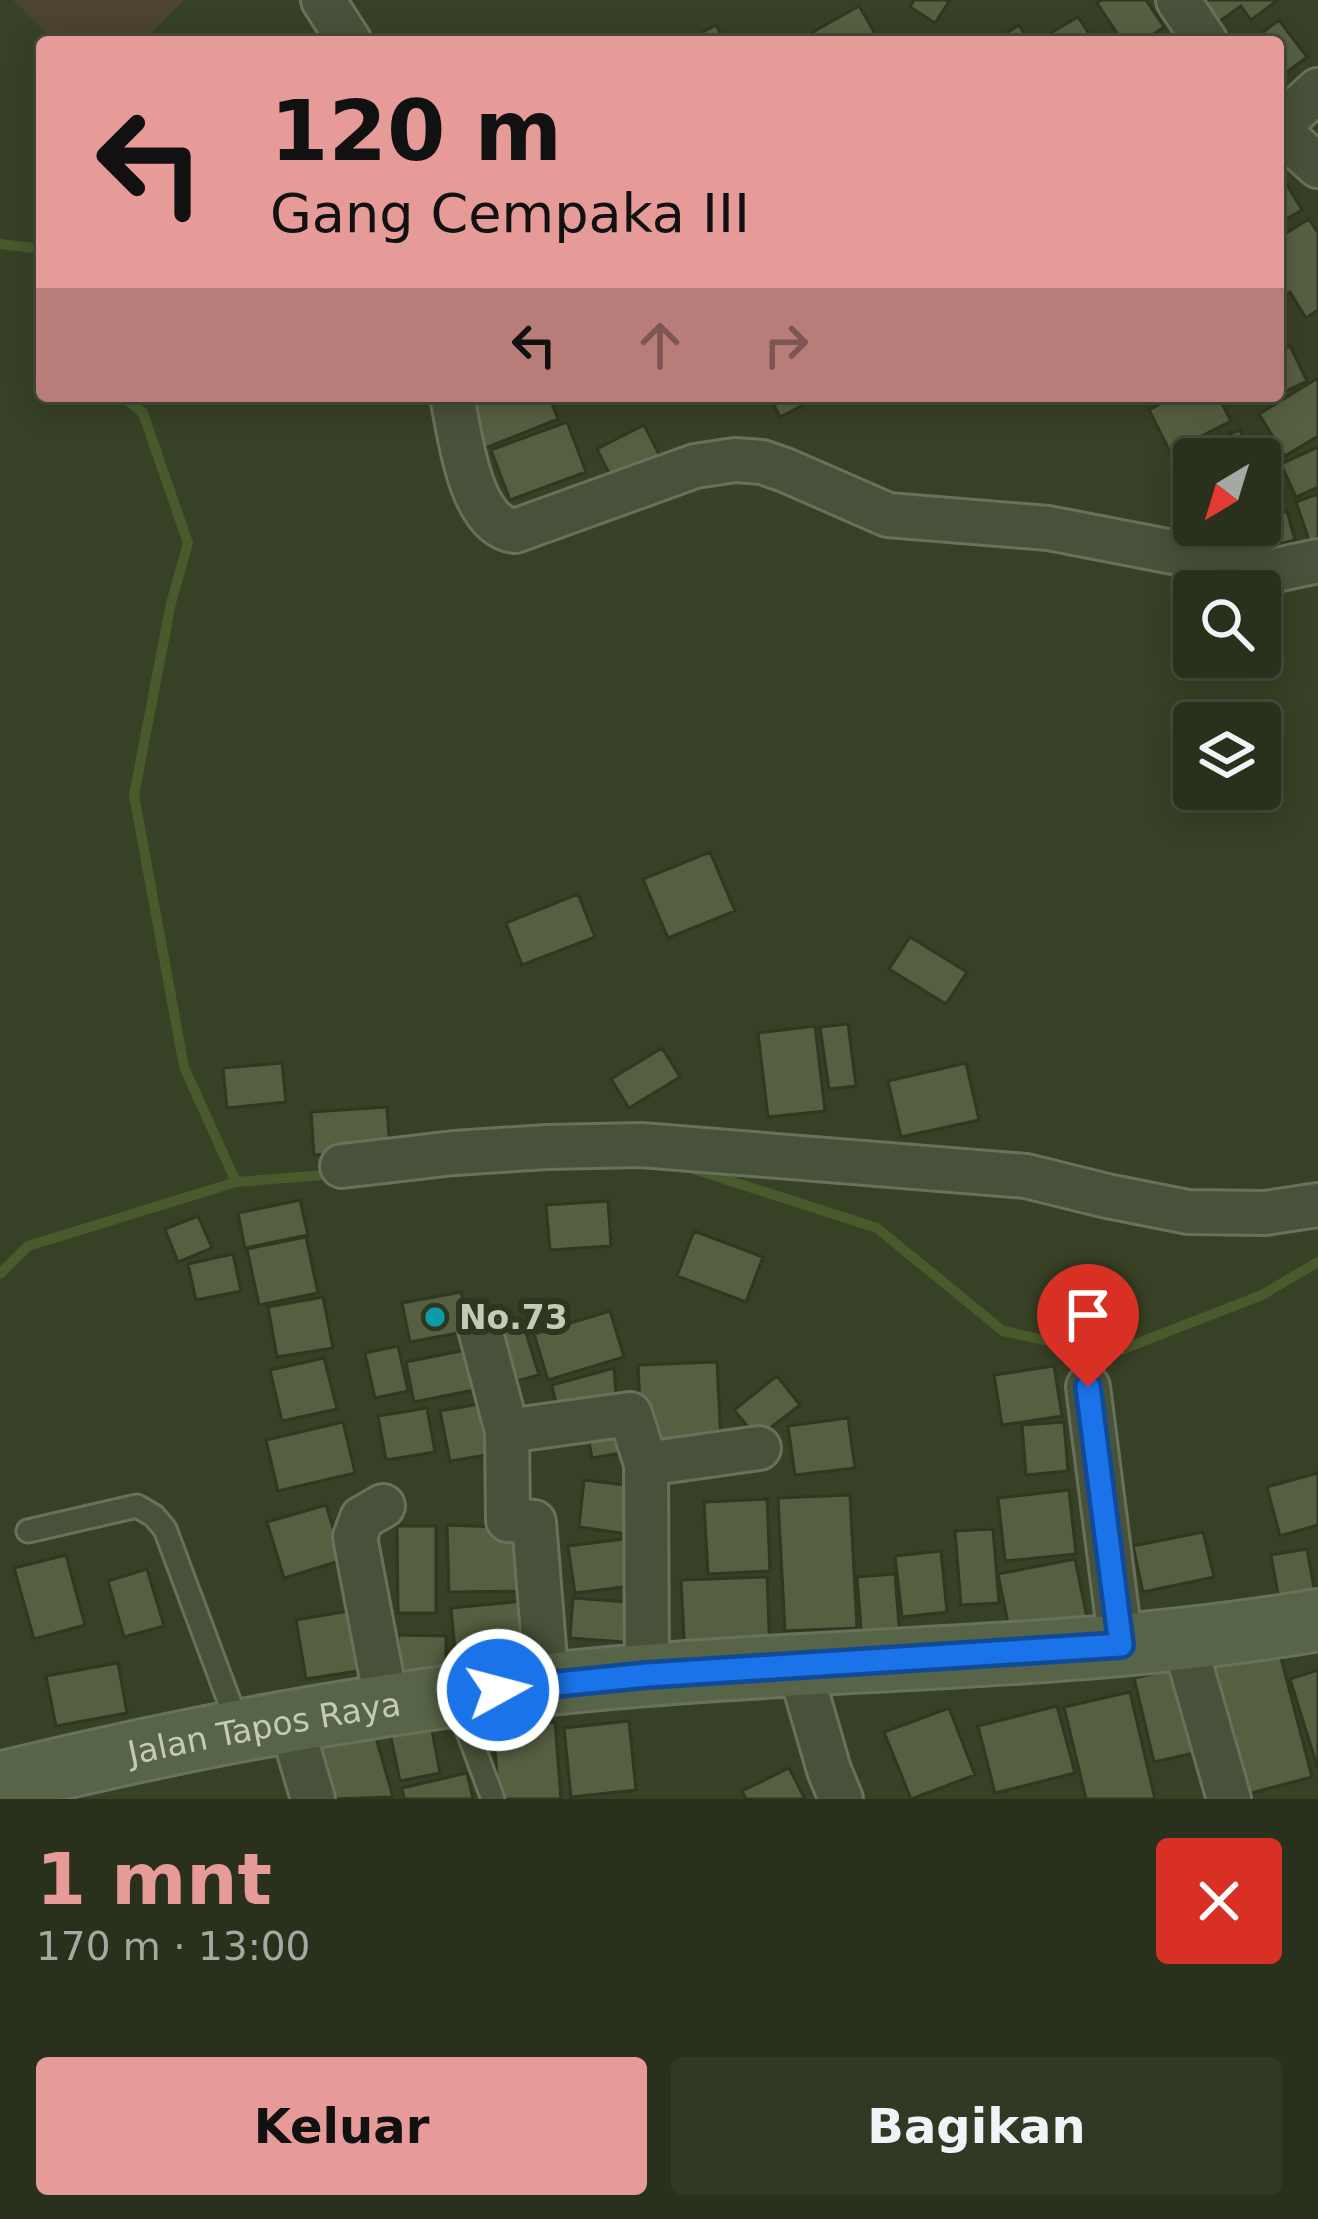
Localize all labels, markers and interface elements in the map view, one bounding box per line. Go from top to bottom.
text: 120 m [270,82,562,180]
icon: left [72,84,228,240]
text: Gang Cempaka III [270,182,750,245]
icon: left [501,312,567,378]
icon: ahead [627,312,693,378]
icon: right [753,312,819,378]
north arrow [1173,438,1281,546]
map controls [1173,438,1281,810]
button: search [1173,570,1281,678]
button: layers [1173,702,1281,810]
pin [1037,1264,1139,1387]
icon: arrive [1055,1282,1121,1348]
place label: No.73 [459,1298,568,1337]
marker: No.73 [422,1304,448,1330]
position arrow [435,1627,561,1753]
street label: Jalan Tapos Raya [122,1684,403,1773]
text: 1 mnt [36,1837,272,1921]
button: close [1156,1838,1282,1964]
text: 170 m · 13:00 [36,1924,310,1969]
button: Keluar [36,2057,647,2195]
button: Bagikan [671,2057,1282,2195]

